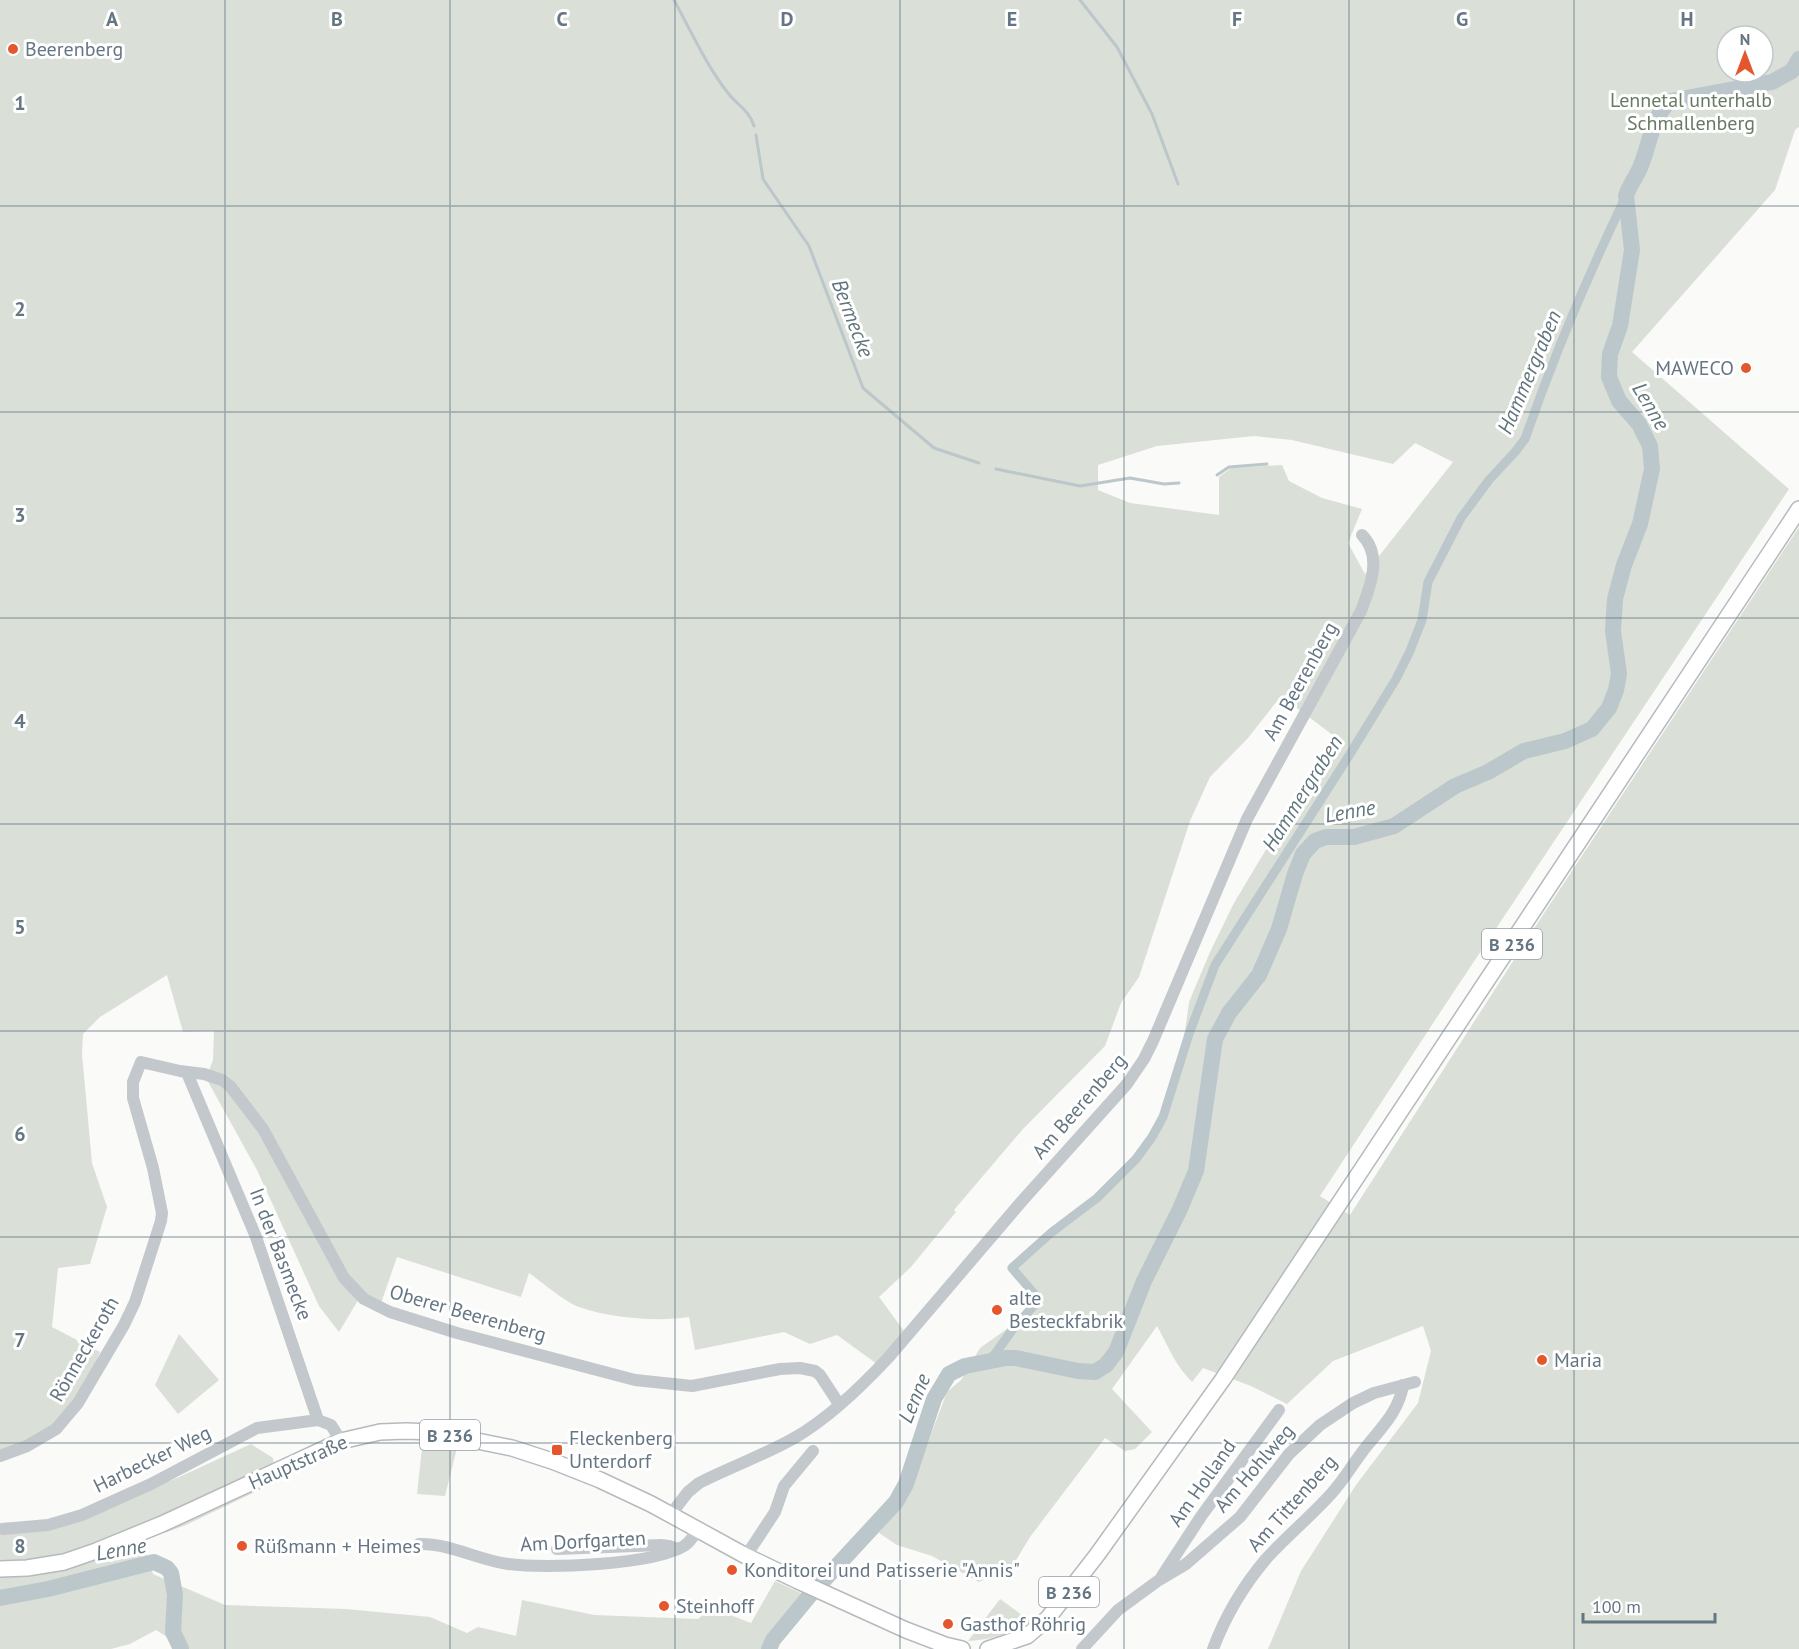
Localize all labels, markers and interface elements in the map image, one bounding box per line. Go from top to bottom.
text: A [106,6,119,32]
text: B [331,6,343,32]
text: C [556,6,568,32]
text: D [781,6,794,32]
text: E [1007,6,1017,32]
text: F [1232,6,1242,32]
text: G [1456,6,1468,32]
text: H [1680,6,1694,32]
north arrow [1715,24,1775,84]
text: N [1740,29,1750,49]
place label: Beerenberg [25,36,123,62]
marker: Beerenberg [6,42,20,56]
park label: Lennetal unterhalb Schmallenberg [1610,87,1772,136]
text: 1 [14,90,26,116]
water label: Bermecke [826,275,880,361]
text: 2 [14,296,26,322]
water label: Hammergraben [1491,306,1567,438]
place label: MAWECO [1655,355,1734,381]
marker: MAWECO [1739,361,1753,375]
water label: Lenne [1626,377,1676,435]
text: 3 [14,502,26,528]
street label: Am Beerenberg [1257,617,1343,745]
text: 4 [14,708,26,734]
water label: Hammergraben [1256,730,1348,856]
water label: Lenne [1323,793,1378,829]
text: 5 [14,914,26,940]
road number: B 236 [1482,929,1542,959]
street label: Am Beerenberg [1026,1048,1132,1164]
text: 6 [14,1121,26,1147]
street label: In der Basmecke [244,1184,318,1324]
street label: Oberer Beerenberg [387,1278,549,1348]
place label: alte Besteckfabrik [1009,1285,1124,1334]
street label: Rönneckeroth [43,1292,125,1406]
marker: alte Besteckfabrik [990,1303,1004,1317]
text: 7 [14,1327,26,1353]
place label: Maria [1554,1347,1602,1373]
marker: Maria [1535,1353,1549,1367]
water label: Lenne [892,1369,936,1427]
street label: Am Hohlweg [1208,1418,1300,1518]
street label: Harbecker Weg [89,1419,215,1499]
road number: B 236 [420,1420,480,1450]
place label: Fleckenberg Unterdorf [569,1425,673,1474]
street label: Hauptstraße [244,1429,352,1495]
street label: Am Holland [1162,1434,1242,1532]
marker: Fleckenberg Unterdorf [550,1443,564,1457]
street label: Am Tittenberg [1242,1449,1342,1557]
street label: Am Dorfgarten [520,1525,646,1557]
water label: Lenne [94,1531,149,1567]
text: 8 [14,1533,26,1559]
place label: Rüßmann + Heimes [254,1533,421,1559]
marker: Rüßmann + Heimes [235,1539,249,1553]
place label: Konditorei und Patisserie "Annis" [744,1557,1020,1583]
marker: Konditorei und Patisserie "Annis" [725,1563,739,1577]
road number: B 236 [1039,1577,1099,1607]
scale bar [1583,1586,1715,1624]
place label: Steinhoff [676,1593,755,1619]
text: 100 m [1592,1595,1641,1618]
marker: Steinhoff [657,1599,671,1613]
place label: Gasthof Röhrig [960,1611,1086,1637]
marker: Gasthof Röhrig [941,1617,955,1631]

